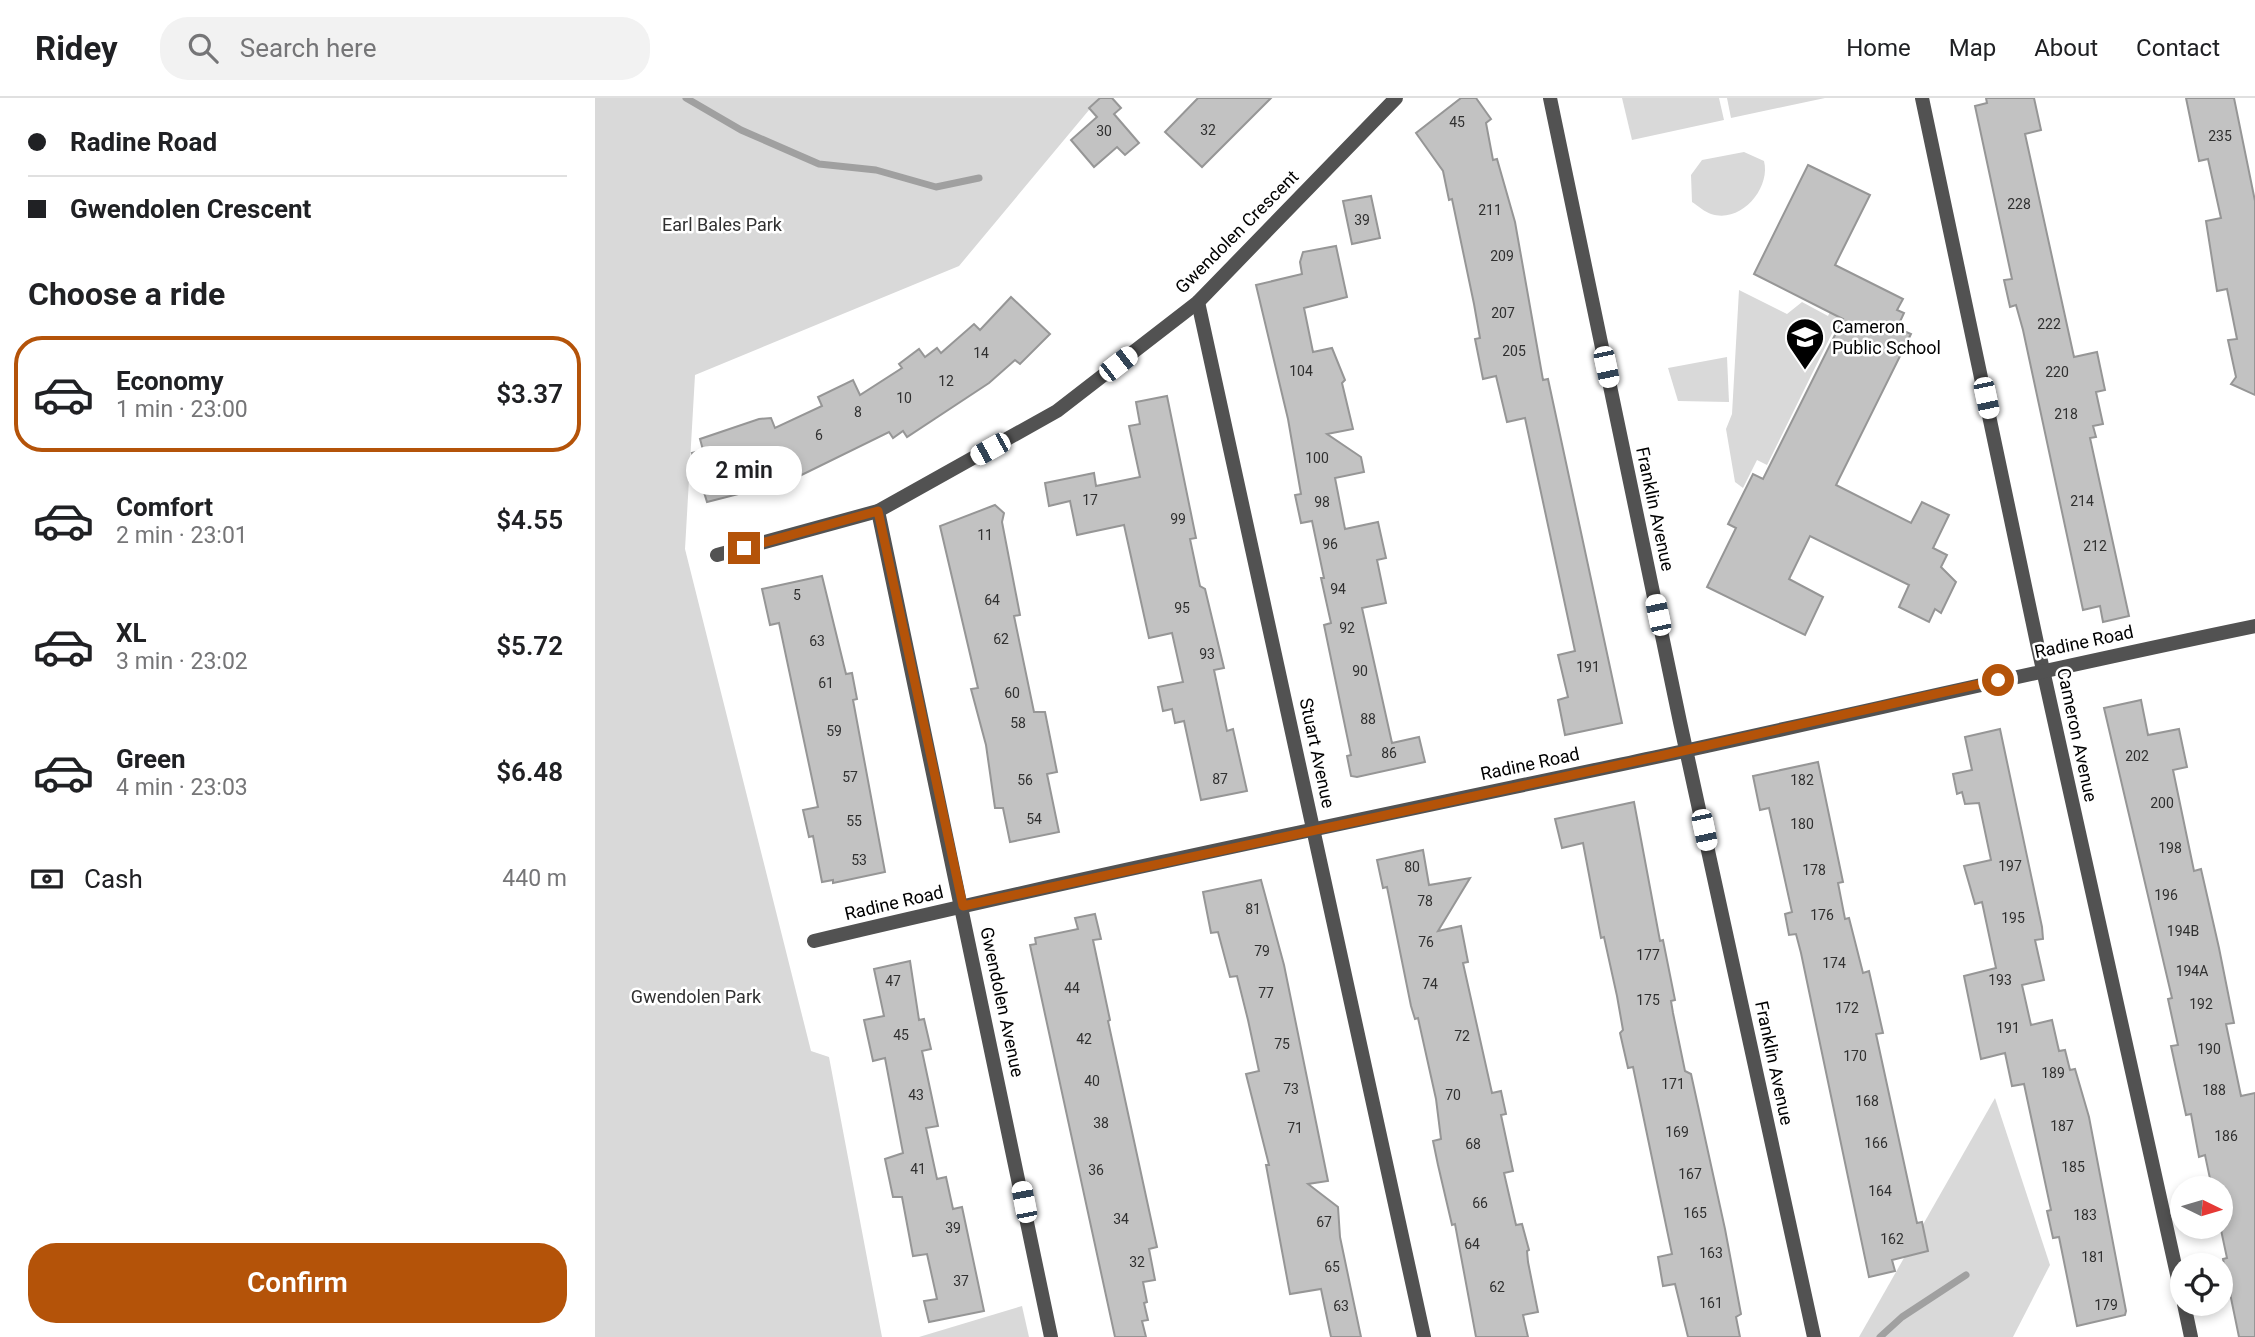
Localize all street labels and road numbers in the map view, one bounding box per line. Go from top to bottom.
street label: Gwendolen Crescent [1171,166,1303,298]
street label: Franklin Avenue [1632,445,1679,573]
street label: Radine Road [2032,621,2135,662]
street label: Cameron Avenue [2053,666,2102,804]
street label: Stuart Avenue [1296,696,1339,810]
street label: Radine Road [1478,743,1581,784]
street label: Radine Road [842,881,945,924]
street label: Gwendolen Avenue [976,925,1029,1079]
street label: Franklin Avenue [1751,999,1798,1127]

